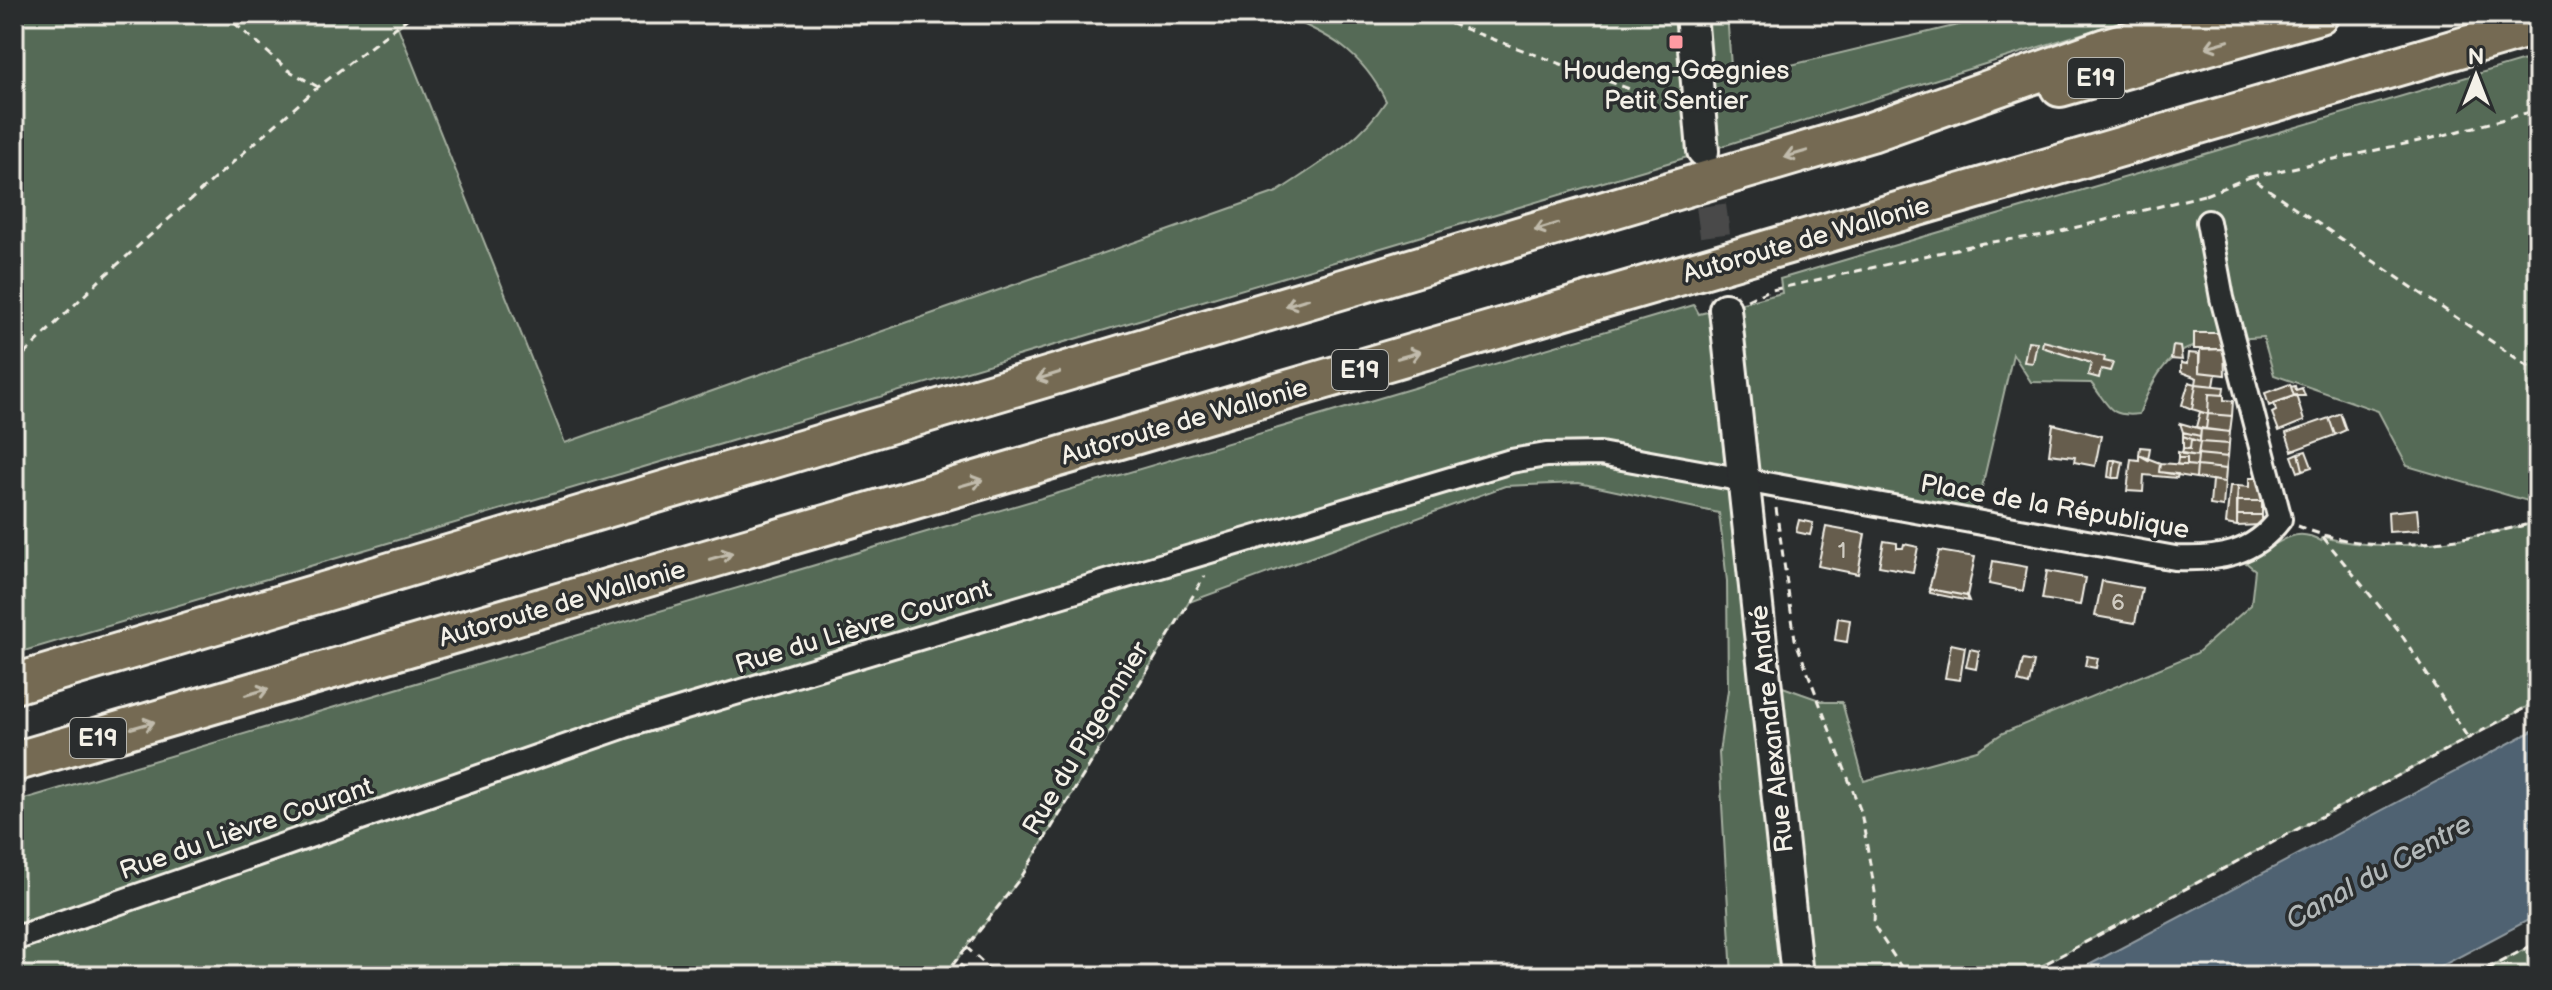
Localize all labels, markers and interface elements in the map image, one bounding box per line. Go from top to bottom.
marker: Houdeng-Gœgnies Petit Sentier [1667,33,1685,51]
north arrow [2436,36,2516,116]
one-way arrow [2205,37,2231,52]
text: N [2468,44,2484,71]
place label: Houdeng-Gœgnies Petit Sentier [1563,56,1789,117]
road number: E19 [2068,58,2124,98]
one-way arrow [1783,147,1809,162]
street label: Autoroute de Wallonie [1679,190,1933,291]
one-way arrow [1534,220,1560,235]
one-way arrow [1285,295,1311,310]
one-way arrow [1395,347,1421,362]
road number: E19 [1332,350,1388,390]
one-way arrow [1036,370,1061,384]
street label: Autoroute de Wallonie [1057,372,1311,473]
street label: Place de la République [1918,469,2192,546]
one-way arrow [957,475,983,490]
house number: 1 [1838,538,1846,565]
one-way arrow [708,548,734,563]
street label: Autoroute de Wallonie [435,554,689,655]
street label: Rue du Lièvre Courant [732,574,995,681]
house number: 6 [2111,590,2125,617]
street label: Rue Alexandre André [1744,603,1801,854]
street label: Rue du Pigeonnier [1016,636,1156,841]
one-way arrow [243,684,269,699]
one-way arrow [129,717,155,732]
road number: E19 [70,718,126,758]
street label: Rue du Lièvre Courant [116,771,377,887]
water label: Canal du Centre [2280,808,2477,937]

